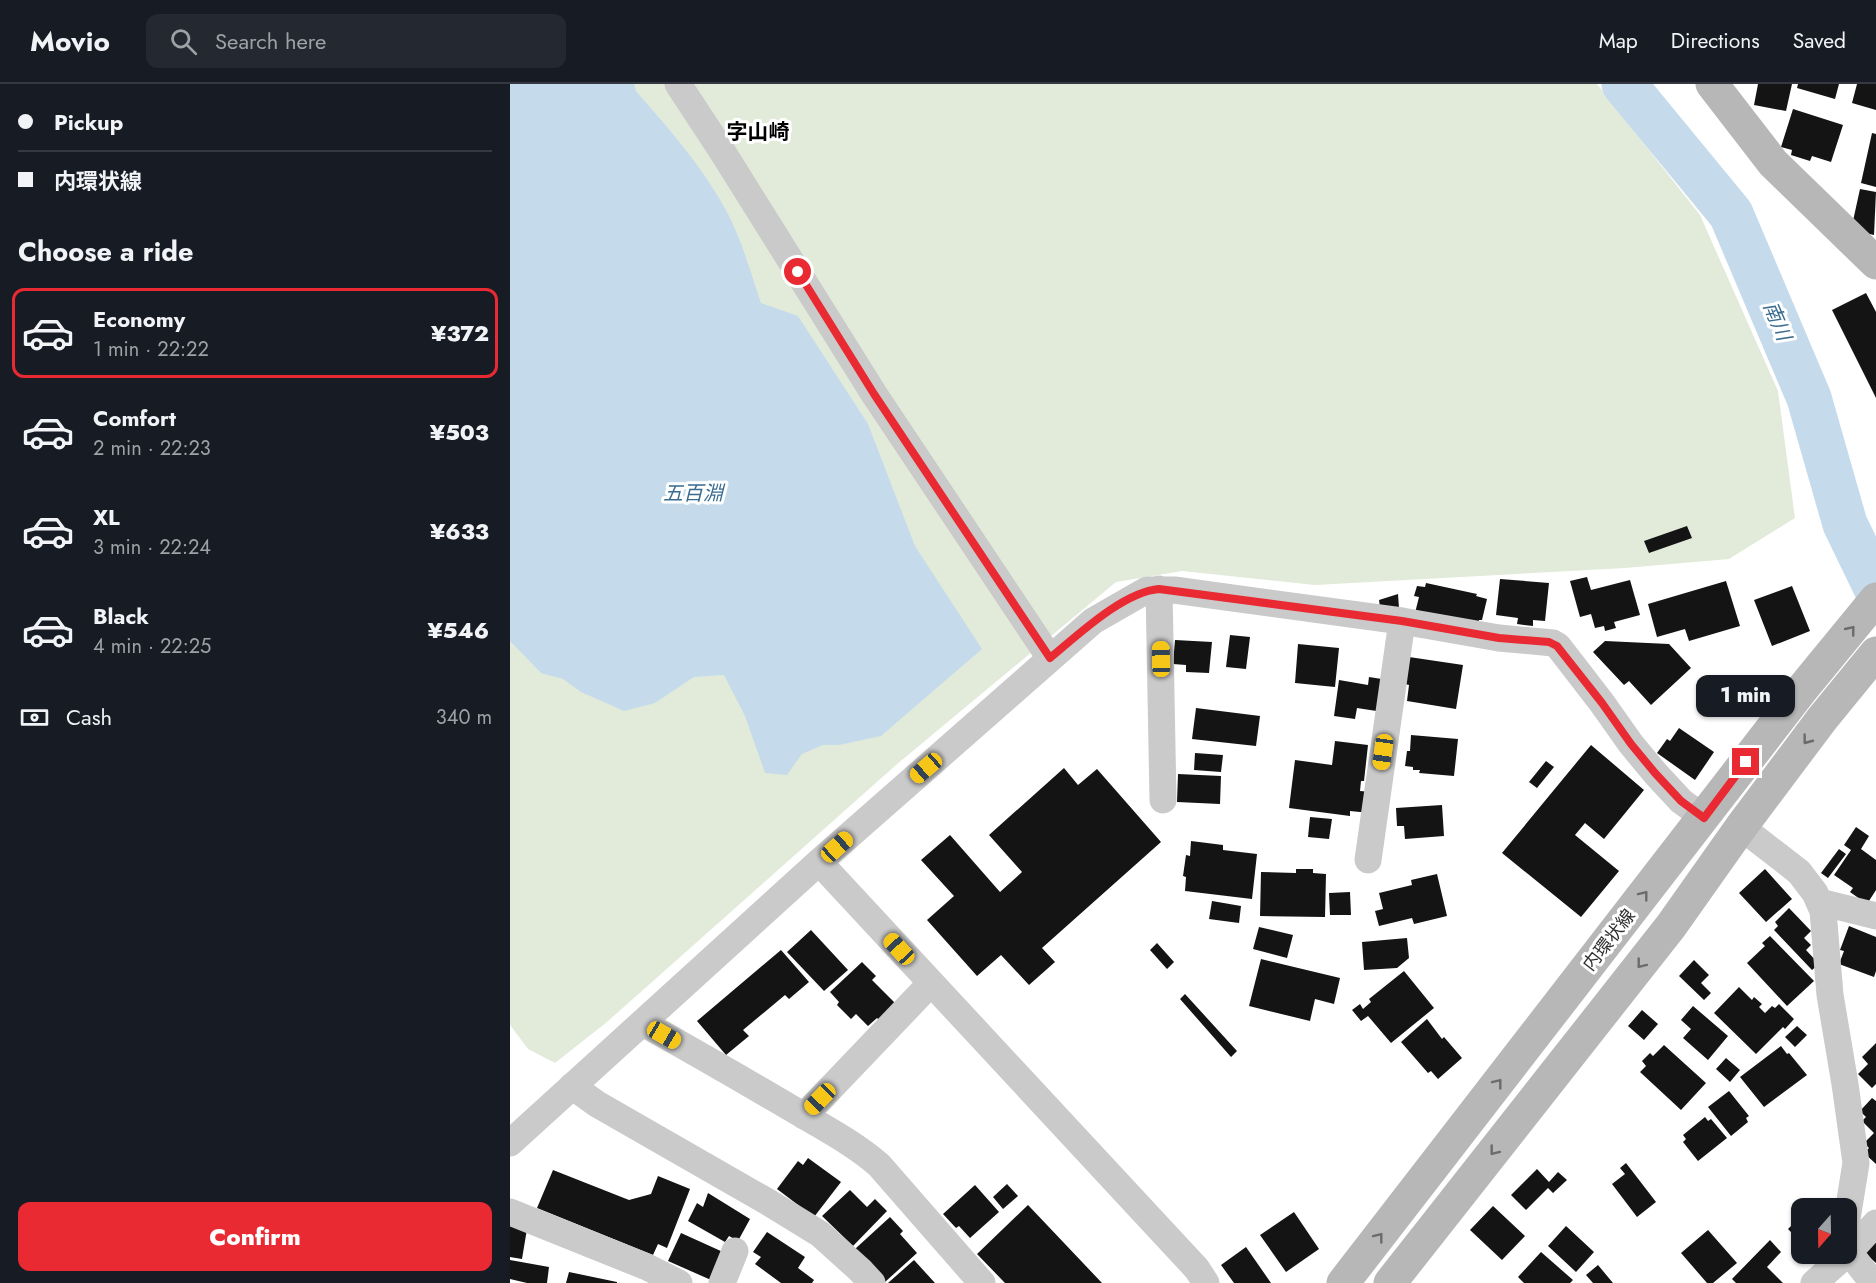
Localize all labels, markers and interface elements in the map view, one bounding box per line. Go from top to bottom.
search box [146,14,566,68]
text: Movio [30,21,110,62]
icon: search [167,25,200,58]
text: Search here [215,25,326,57]
text: Map [1599,26,1638,56]
text: Directions [1671,26,1760,56]
text: Saved [1793,26,1846,56]
text: Pickup [54,106,123,138]
district label: 字山崎 [727,117,790,147]
text: 内環状線 [54,165,142,197]
text: Choose a ride [18,232,193,271]
route start [784,258,811,285]
water label: 南川 [1756,297,1799,347]
text: Economy [93,303,185,335]
icon: car [21,306,75,360]
text: ¥372 [431,317,489,349]
text: 1 min · 22:22 [93,335,209,364]
text: Comfort [93,402,176,434]
icon: car [21,405,75,459]
text: ¥503 [430,416,489,448]
text: 2 min · 22:23 [93,434,211,463]
water label: 五百淵 [663,479,726,508]
text: XL [93,501,120,533]
icon: car [21,504,75,558]
text: ¥633 [430,515,489,547]
text: 3 min · 22:24 [93,533,211,562]
text: Black [93,600,149,632]
icon: car [21,603,75,657]
text: ¥546 [428,614,489,646]
one-way arrow [1843,626,1854,637]
text: 4 min · 22:25 [93,632,211,661]
car [1152,641,1170,677]
callout: 1 min [1696,675,1796,717]
text: 1 min [1720,681,1771,710]
icon: cash [18,701,51,734]
text: Cash [66,701,112,733]
text: 340 m [436,703,492,732]
car [1372,733,1394,771]
one-way arrow [1803,734,1814,745]
route end [1732,748,1759,775]
car [907,749,945,787]
car [818,828,856,866]
one-way arrow [1636,891,1647,902]
street label: 内環状線 [1577,904,1641,976]
car [880,930,918,968]
one-way arrow [1637,958,1648,969]
car [644,1018,684,1052]
one-way arrow [1491,1078,1502,1089]
car [801,1080,839,1118]
one-way arrow [1491,1144,1502,1155]
north arrow [1791,1198,1857,1264]
map controls [1791,1198,1857,1264]
button: Confirm [18,1202,492,1271]
one-way arrow [1371,1232,1382,1243]

